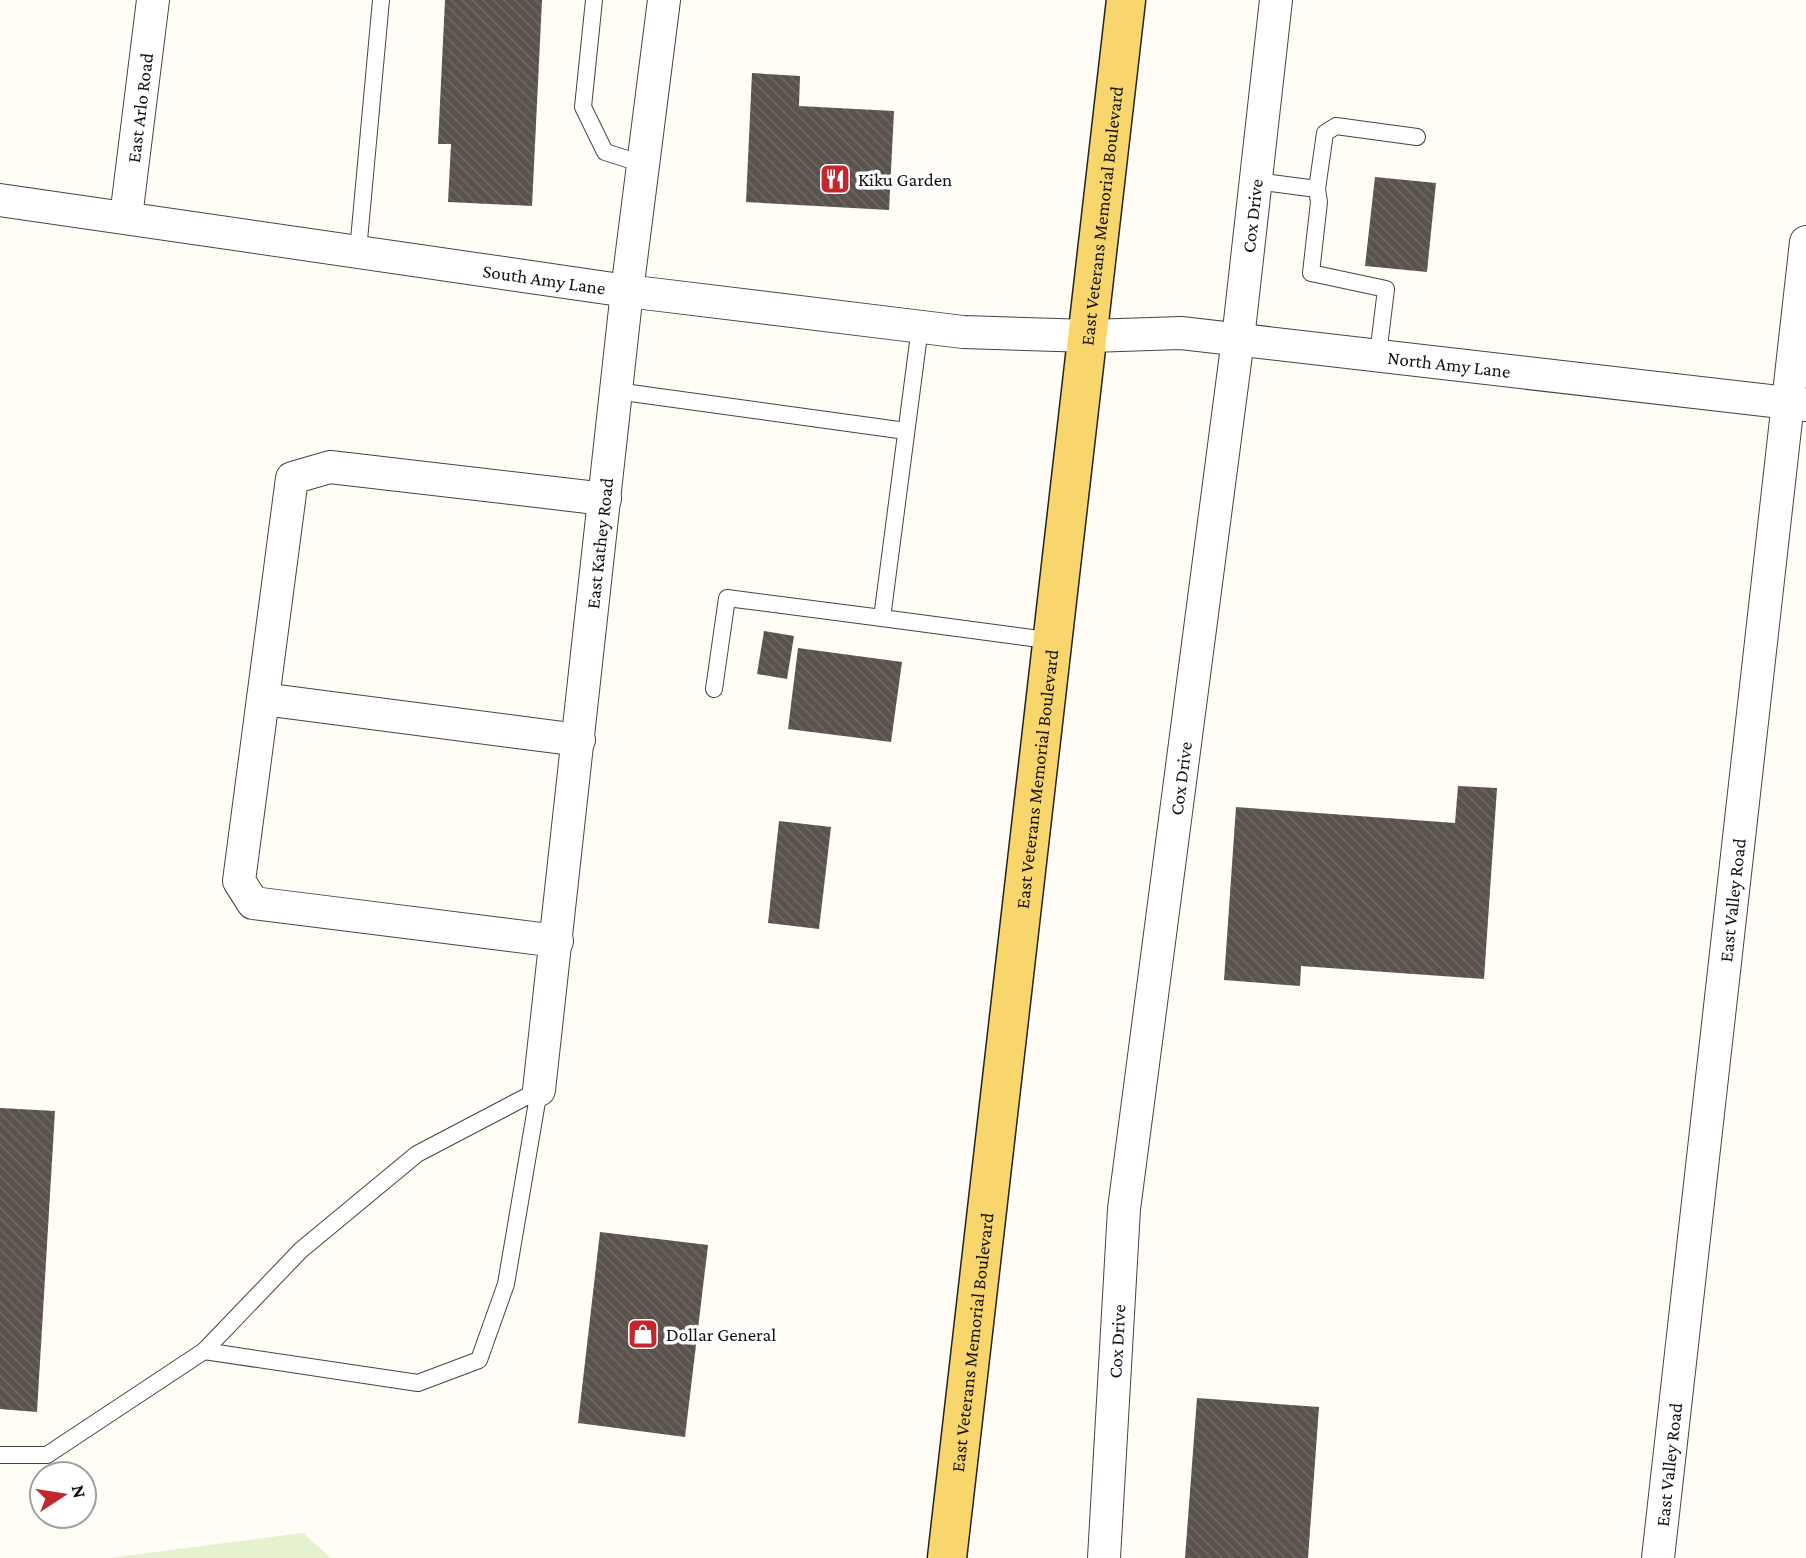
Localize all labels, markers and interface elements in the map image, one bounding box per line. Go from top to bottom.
street label: East Arlo Road [123,52,157,164]
street label: East Veterans Memorial Boulevard [1076,85,1127,347]
restaurant icon: Kiku Garden [818,162,852,196]
place label: Kiku Garden [858,169,952,190]
street label: Cox Drive [1238,178,1267,254]
street label: South Amy Lane [481,260,607,299]
street label: North Amy Lane [1386,347,1512,382]
street label: East Kathey Road [582,477,617,610]
street label: East Veterans Memorial Boulevard [1012,648,1062,910]
street label: Cox Drive [1166,740,1196,816]
street label: East Valley Road [1715,837,1750,963]
street label: East Veterans Memorial Boulevard [947,1212,998,1473]
street label: Cox Drive [1104,1304,1130,1379]
shop icon: Dollar General [626,1317,660,1351]
place label: Dollar General [666,1324,776,1345]
street label: East Valley Road [1652,1402,1686,1528]
north arrow [28,1460,98,1530]
text: N [68,1483,91,1500]

